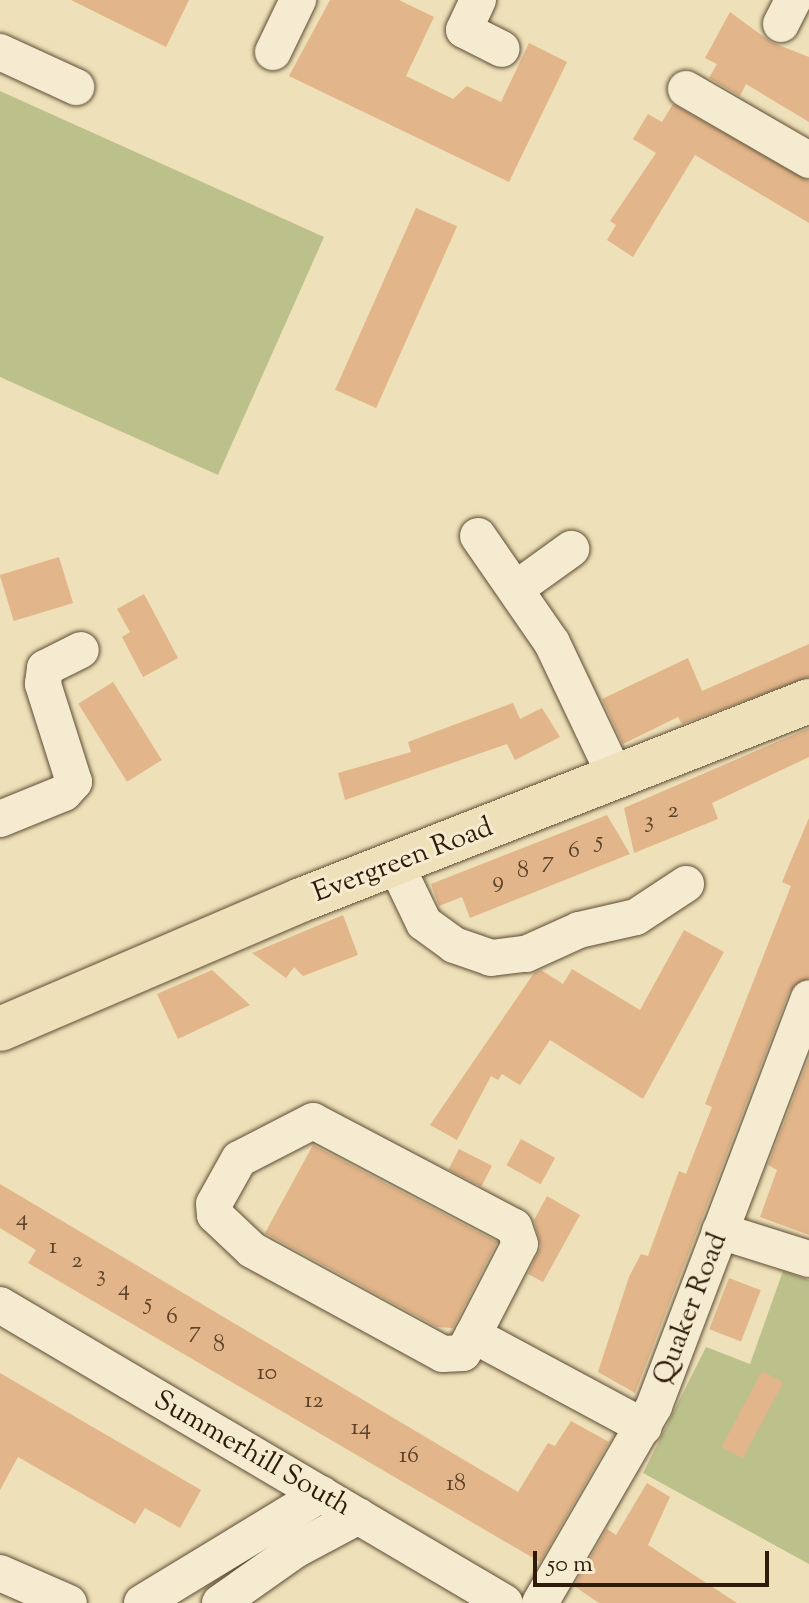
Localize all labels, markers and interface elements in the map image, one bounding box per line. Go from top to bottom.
house number: 2 [667,798,679,826]
house number: 3 [644,808,654,836]
street label: Evergreen Road [308,811,498,911]
house number: 5 [595,828,603,856]
house number: 6 [568,838,580,866]
house number: 7 [542,848,554,876]
house number: 8 [517,858,529,886]
house number: 9 [492,868,504,896]
house number: 4 [16,1206,28,1234]
street label: Quaker Road [647,1228,735,1390]
house number: 1 [49,1234,57,1262]
house number: 2 [71,1248,83,1276]
house number: 3 [96,1262,106,1290]
house number: 4 [118,1276,130,1304]
house number: 5 [144,1290,152,1318]
house number: 6 [166,1304,178,1332]
house number: 7 [189,1318,201,1346]
house number: 8 [213,1332,225,1360]
house number: 10 [257,1360,277,1388]
street label: Summerhill South [147,1384,357,1524]
house number: 12 [304,1388,324,1416]
house number: 14 [351,1415,371,1443]
house number: 16 [399,1443,419,1471]
house number: 18 [446,1471,466,1499]
scale bar [537,1535,773,1585]
text: 50 m [547,1548,593,1582]

